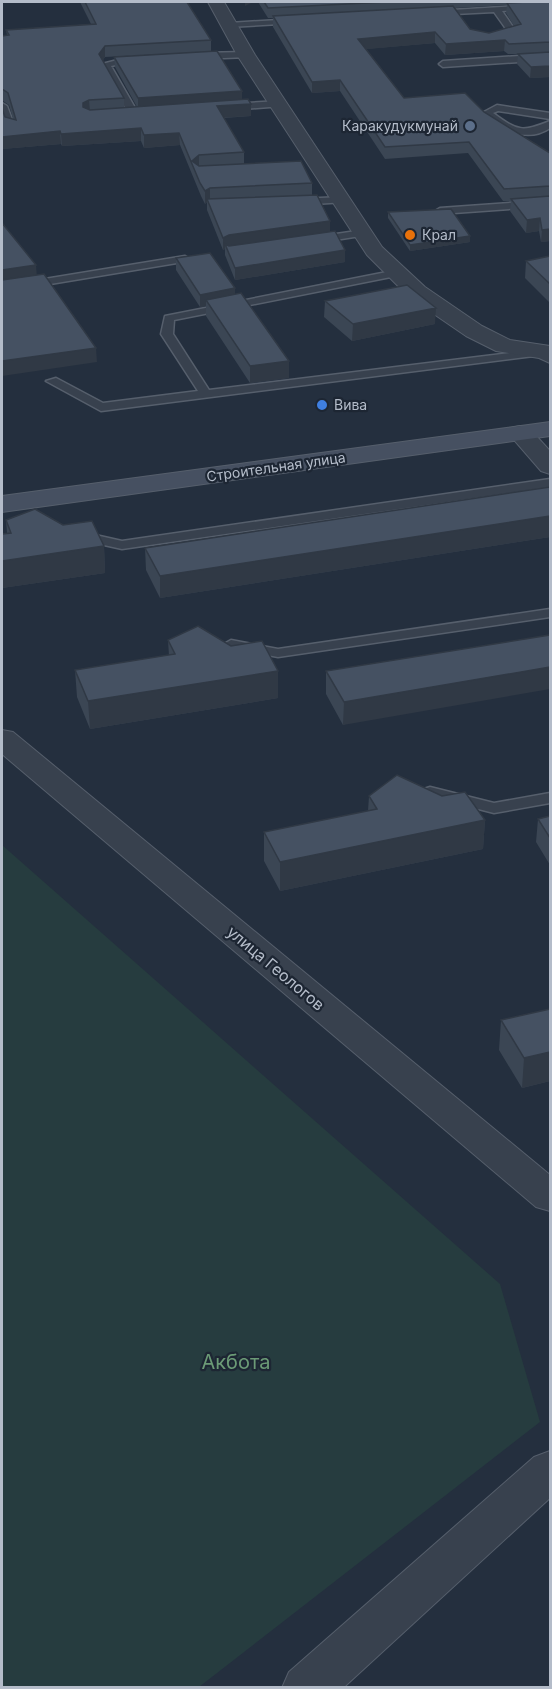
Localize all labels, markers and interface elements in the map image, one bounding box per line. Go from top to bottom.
place label: Каракудукмунай [342,117,458,134]
marker: Каракудукмунай [463,119,477,133]
place label: Крал [422,226,456,243]
marker: Крал [403,228,417,242]
place label: Вива [334,396,367,413]
marker: Вива [315,398,329,412]
street label: Строительная улица [205,448,347,485]
street label: улица Геологов [223,921,329,1015]
park label: Акбота [201,1350,271,1374]

